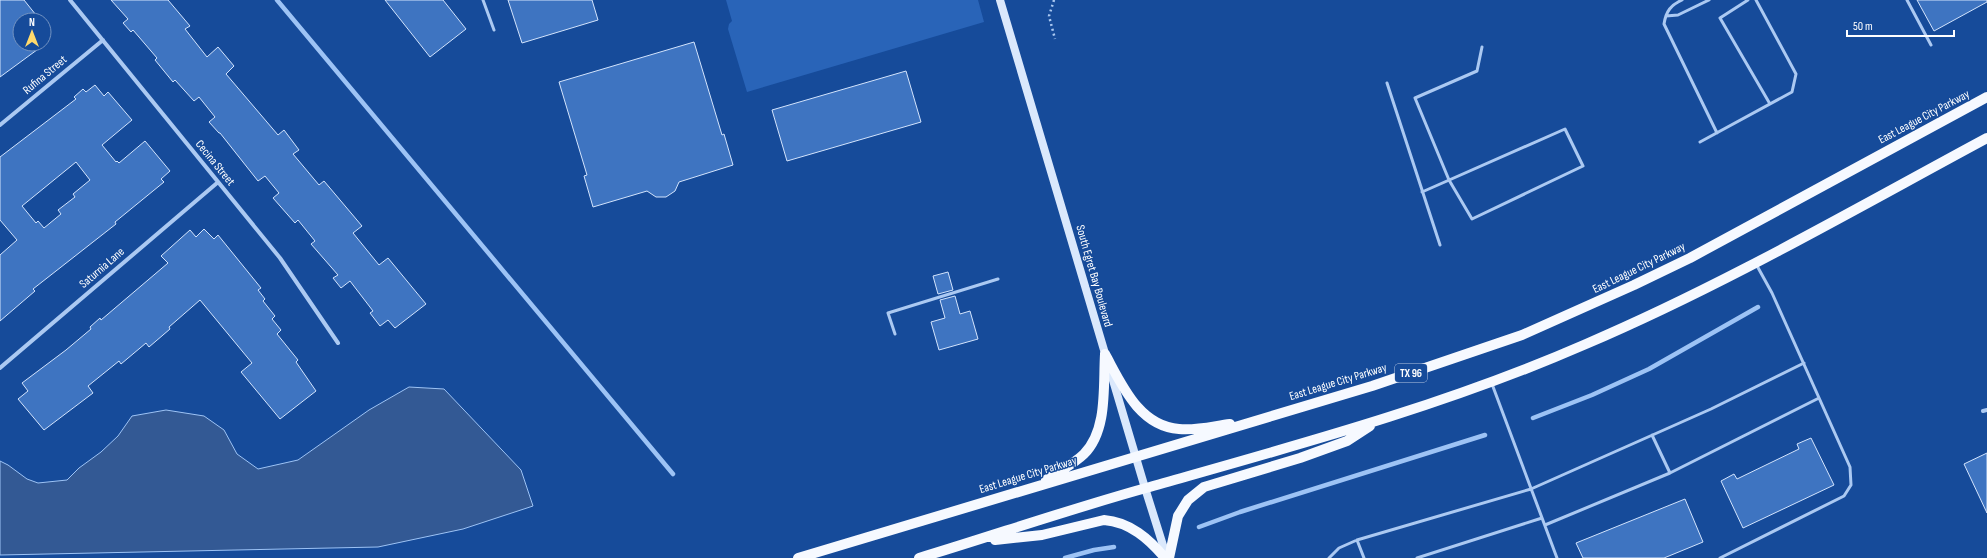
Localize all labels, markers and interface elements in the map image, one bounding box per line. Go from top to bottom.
north arrow [12,12,52,52]
scale bar [1847,12,1954,38]
text: N [29,16,35,29]
text: 50 m [1853,19,1873,34]
street label: Rufina Street [20,52,70,98]
street label: East League City Parkway [1876,86,1972,147]
street label: Cecina Street [192,137,238,189]
street label: South Egret Bay Boulevard [1072,223,1116,329]
street label: East League City Parkway [1590,239,1688,297]
street label: Saturnia Lane [76,244,128,292]
street label: East League City Parkway [1287,360,1389,404]
road number: TX 96 [1395,364,1427,382]
street label: East League City Parkway [977,453,1079,497]

